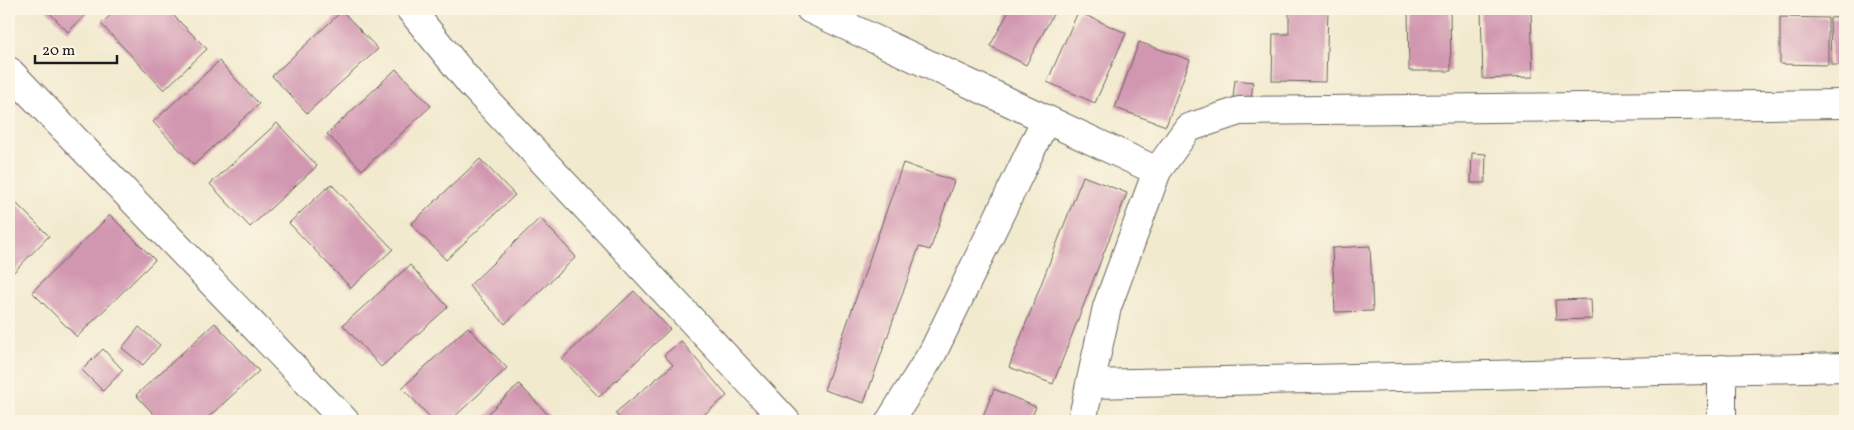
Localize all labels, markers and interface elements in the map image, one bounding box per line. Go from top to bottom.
scale bar [35,32,118,64]
text: 20 m [42,41,75,62]

